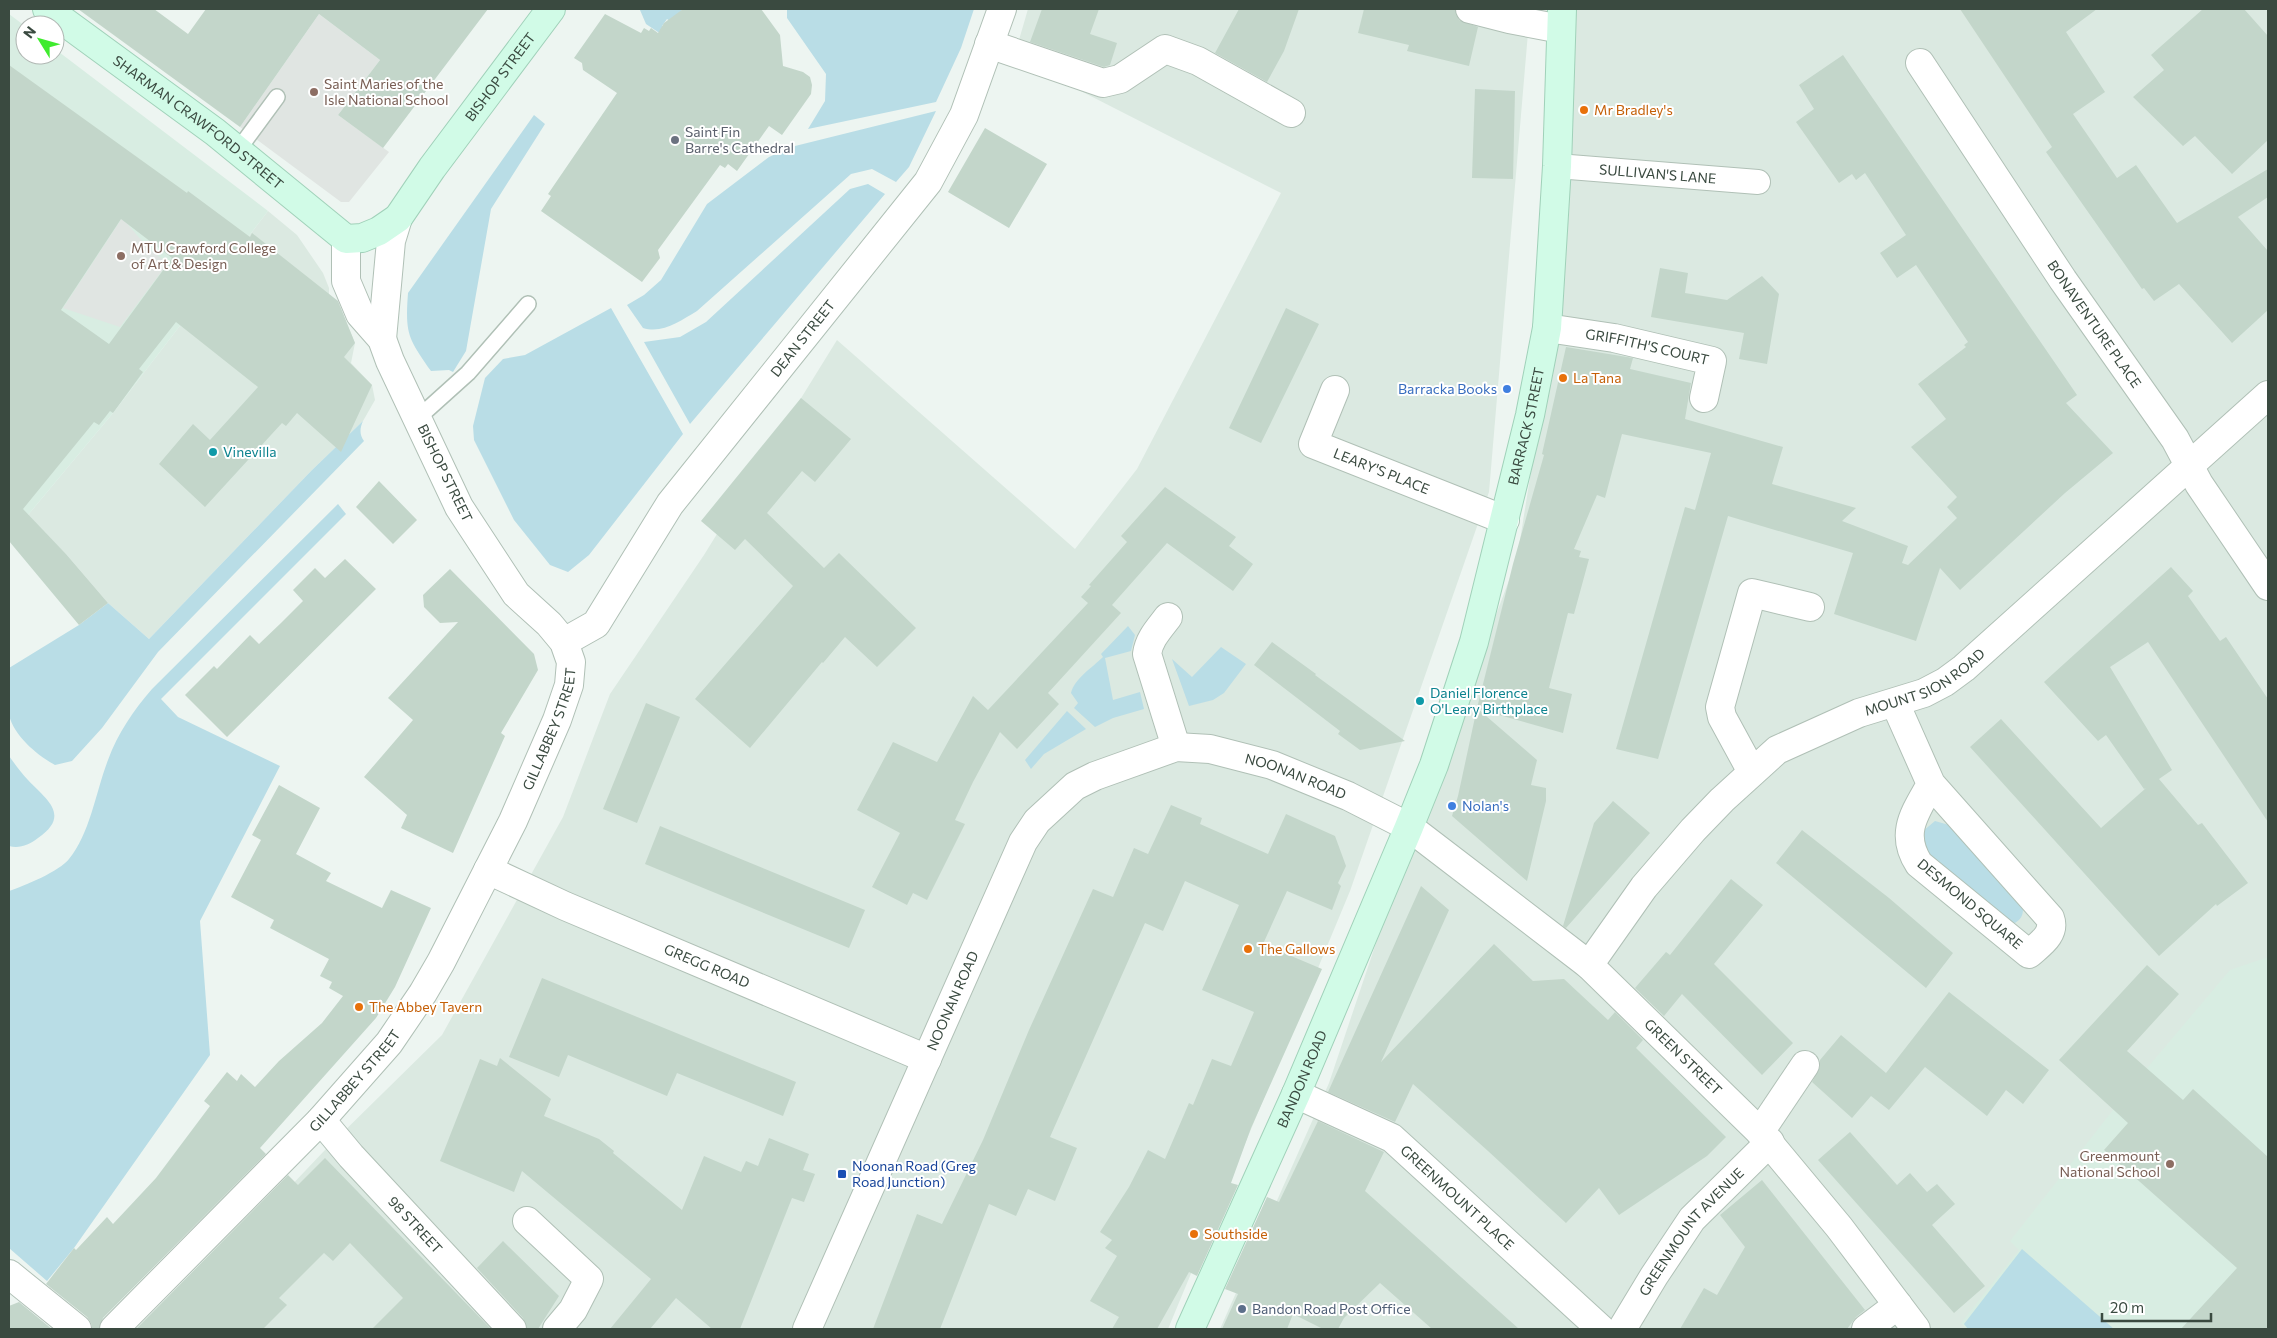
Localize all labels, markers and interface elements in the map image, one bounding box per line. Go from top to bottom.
north arrow [15,15,65,65]
text: N [19,23,39,41]
street label: BISHOP STREET [461,29,539,124]
street label: SHARMAN CRAWFORD STREET [110,51,287,192]
place label: Saint Maries of the Isle National School [324,75,449,108]
marker: Saint Maries of the Isle National School [308,86,320,98]
place label: Mr Bradley's [1594,101,1673,118]
marker: Mr Bradley's [1578,104,1590,116]
place label: Saint Fin Barre's Cathedral [685,123,794,156]
marker: Saint Fin Barre's Cathedral [669,134,681,146]
street label: SULLIVAN'S LANE [1598,160,1717,187]
place label: MTU Crawford College of Art & Design [131,239,276,272]
marker: MTU Crawford College of Art & Design [115,250,127,262]
street label: BONAVENTURE PLACE [2044,257,2145,391]
street label: DEAN STREET [766,296,838,380]
street label: GRIFFITH'S COURT [1584,325,1711,368]
street label: BARRACK STREET [1504,366,1547,487]
place label: La Tana [1573,369,1621,386]
marker: La Tana [1557,372,1569,384]
place label: Barracka Books [1398,380,1497,397]
marker: Barracka Books [1501,383,1513,395]
street label: BISHOP STREET [414,421,476,524]
place label: Vinevilla [223,443,277,460]
street label: LEARY'S PLACE [1331,444,1432,497]
marker: Vinevilla [207,446,219,458]
street label: MOUNT SION ROAD [1862,645,1988,719]
street label: GILLABBEY STREET [518,667,578,793]
place label: Daniel Florence O'Leary Birthplace [1430,684,1548,717]
marker: Daniel Florence O'Leary Birthplace [1414,695,1426,707]
street label: NOONAN ROAD [1243,749,1349,802]
place label: Nolan's [1462,797,1509,814]
marker: Nolan's [1446,800,1458,812]
street label: DESMOND SQUARE [1914,855,2026,952]
street label: GREGG ROAD [662,940,752,991]
place label: The Gallows [1258,940,1335,957]
marker: The Gallows [1242,943,1254,955]
street label: NOONAN ROAD [923,948,982,1053]
place label: The Abbey Tavern [369,998,482,1015]
marker: The Abbey Tavern [353,1001,365,1013]
street label: GREEN STREET [1641,1015,1726,1098]
street label: GILLABBEY STREET [305,1026,404,1135]
street label: BANDON ROAD [1273,1027,1330,1130]
street label: GREENMOUNT PLACE [1397,1141,1518,1253]
place label: Greenmount National School [2059,1147,2160,1180]
place label: Noonan Road (Greg Road Junction) [852,1157,977,1190]
marker: Greenmount National School [2164,1158,2176,1170]
street label: GREENMOUNT AVENUE [1635,1164,1747,1299]
marker: Noonan Road (Greg Road Junction) [836,1168,848,1180]
street label: 98 STREET [385,1193,446,1257]
place label: Southside [1204,1225,1268,1242]
marker: Southside [1188,1228,1200,1240]
scale bar [2102,1290,2211,1322]
text: 20 m [2110,1298,2144,1316]
place label: Bandon Road Post Office [1252,1300,1411,1317]
marker: Bandon Road Post Office [1236,1303,1248,1315]

